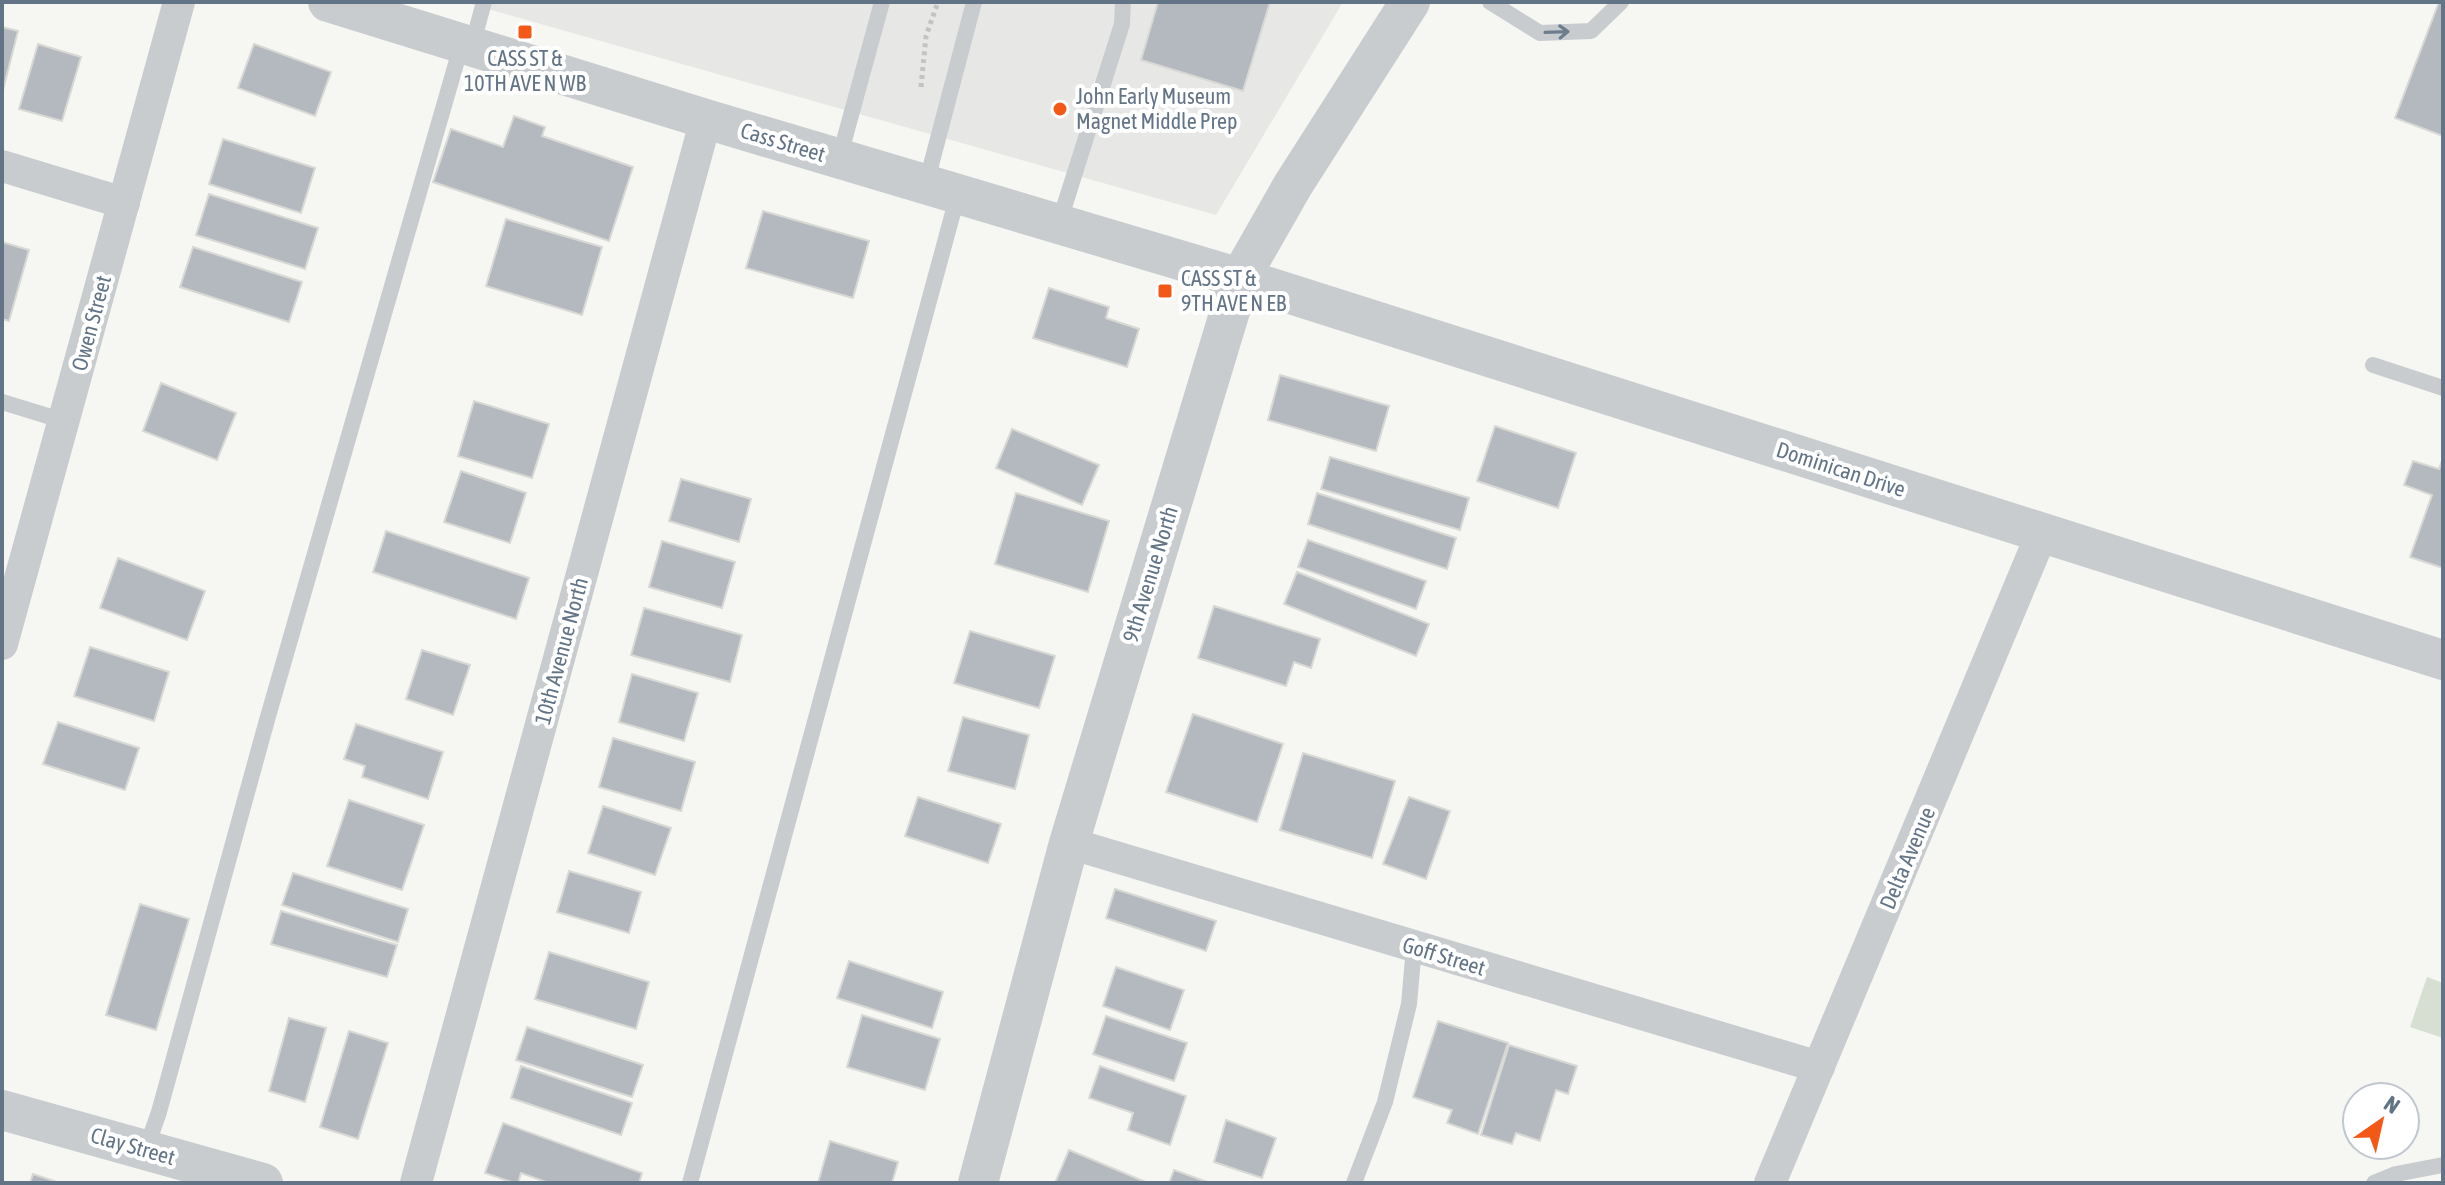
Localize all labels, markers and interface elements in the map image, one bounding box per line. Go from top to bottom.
marker: CASS ST & 10TH AVE N WB [516,23,534,41]
one-way arrow [1543,25,1570,40]
place label: CASS ST & 10TH AVE N WB [464,45,587,96]
place label: John Early Museum Magnet Middle Prep [1076,83,1237,134]
marker: John Early Museum Magnet Middle Prep [1051,100,1069,118]
street label: Cass Street [738,117,828,167]
place label: CASS ST & 9TH AVE N EB [1181,265,1287,316]
street label: Owen Street [66,272,116,374]
marker: CASS ST & 9TH AVE N EB [1156,282,1174,300]
street label: Dominican Drive [1773,436,1909,502]
street label: 9th Avenue North [1117,503,1183,645]
street label: 10th Avenue North [529,575,593,727]
street label: Delta Avenue [1874,803,1940,913]
street label: Goff Street [1399,931,1489,981]
north arrow [2341,1081,2421,1161]
text: N [2380,1090,2405,1119]
street label: Clay Street [88,1122,178,1170]

